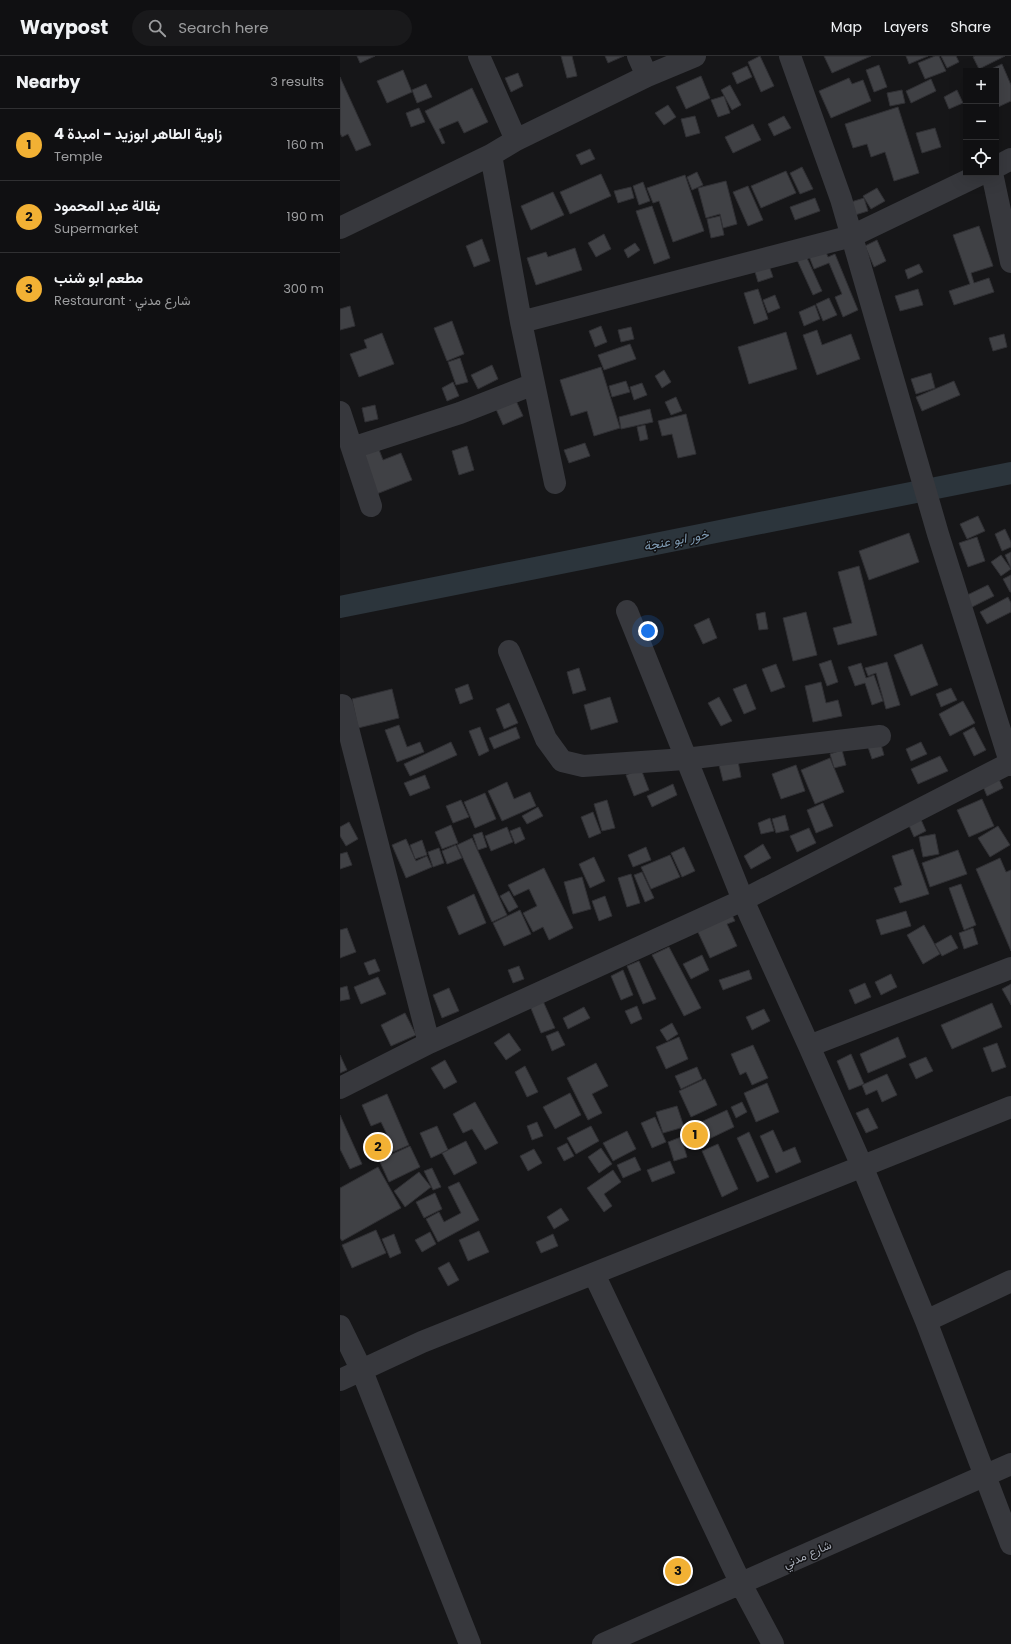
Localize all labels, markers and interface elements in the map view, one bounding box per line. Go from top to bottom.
search box [132,10,412,46]
text: Waypost [20,14,108,41]
icon: search [146,17,168,39]
text: Search here [178,17,269,38]
text: Map [831,17,862,37]
text: Layers [884,17,928,37]
text: Share [950,17,991,37]
map controls [963,68,999,176]
button: + [963,68,999,104]
text: Nearby [16,70,80,94]
text: 3 results [270,72,324,91]
button: − [963,104,999,140]
text: زاوية الطاهر ابوزيد - امبدة 4 [54,123,222,144]
text: 1 [27,135,31,154]
text: 160 m [287,135,324,154]
button: locate [963,140,999,176]
text: Temple [54,147,103,166]
text: بقالة عبد المحمود [54,195,160,216]
text: 2 [25,207,33,226]
text: 190 m [287,207,324,226]
text: Supermarket [54,219,138,238]
text: مطعم ابو شنب [54,267,143,288]
text: 3 [25,279,33,298]
text: 300 m [283,279,324,298]
text: Restaurant · شارع مدني [54,291,191,310]
water label: خور ابو عنجة [642,524,712,556]
your location [638,621,658,641]
pin: 1 [682,1120,708,1150]
pin: 2 [365,1132,391,1162]
street label: شارع مدني [780,1536,835,1574]
pin: 3 [665,1556,691,1586]

